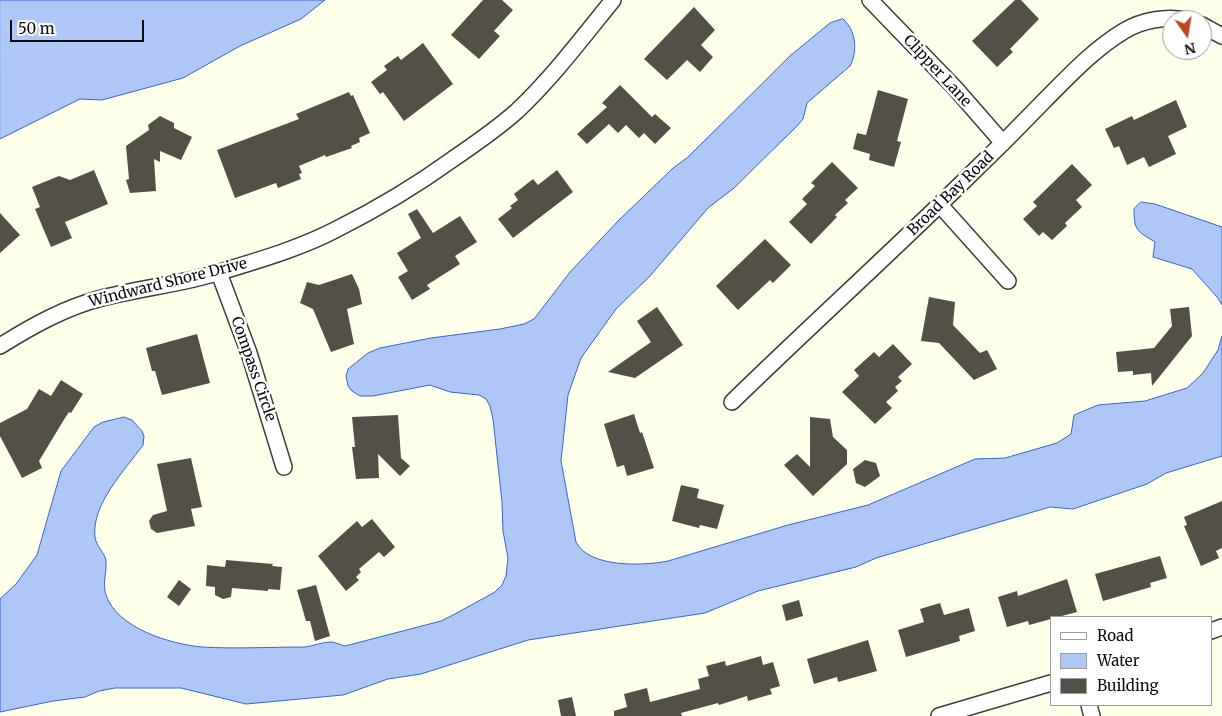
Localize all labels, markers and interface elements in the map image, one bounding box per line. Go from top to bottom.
scale bar [12,10,146,42]
north arrow [1162,10,1212,60]
text: 50 m [18,19,55,38]
street label: Clipper Lane [899,31,975,111]
text: N [1183,39,1198,59]
street label: Broad Bay Road [904,148,998,240]
street label: Windward Shore Drive [87,255,249,311]
street label: Compass Circle [227,314,279,424]
legend [1050,616,1212,706]
text: Road [1097,626,1133,645]
text: Water [1097,651,1139,670]
text: Building [1097,676,1159,695]

